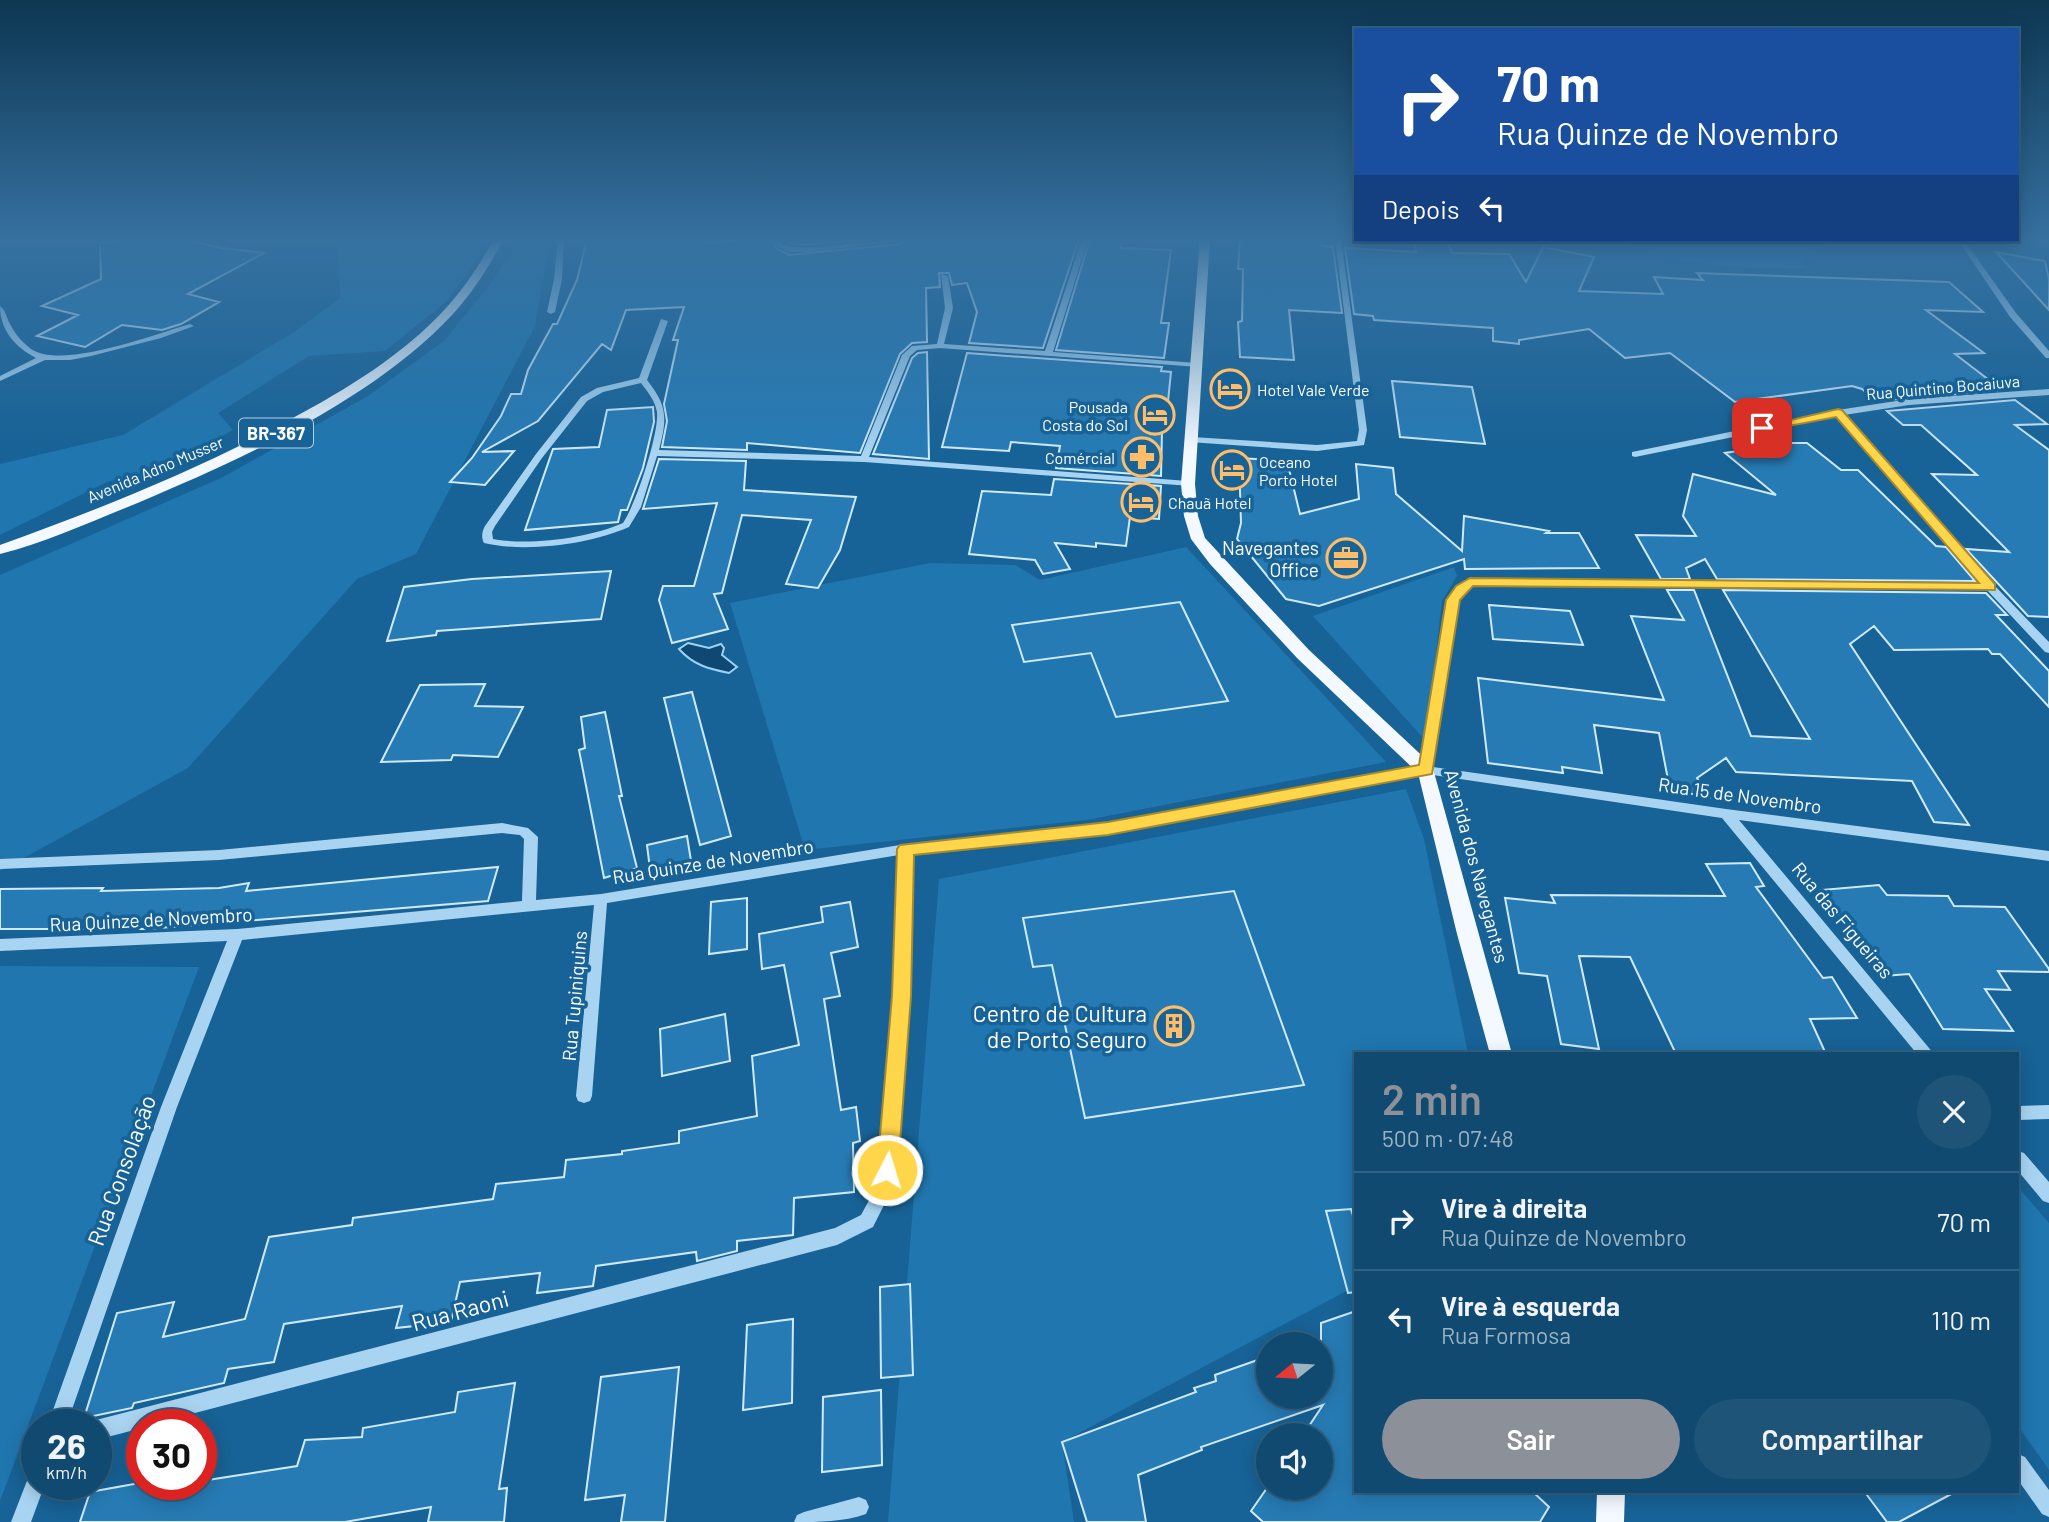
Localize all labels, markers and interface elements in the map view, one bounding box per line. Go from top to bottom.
text: 70 m [1497,53,1600,112]
icon: right [1382,56,1473,147]
text: Rua Quinze de Novembro [1497,113,1839,151]
icon: left [1473,189,1511,227]
text: Depois [1382,193,1459,224]
hotel icon: Hotel Vale Verde [1209,368,1251,410]
street label: Rua Quintino Bocaiuva [1865,371,2021,403]
place label: Hotel Vale Verde [1257,380,1370,399]
hotel icon: Pousada Costa do Sol [1134,394,1176,436]
place label: Pousada Costa do Sol [1042,397,1128,434]
pin [1732,398,1792,458]
icon: arrive [1743,409,1781,447]
road number: BR-367 [239,418,313,447]
street label: Avenida Adno Musser [84,432,226,506]
pharmacy icon: Comércial [1121,436,1163,478]
place label: Comércial [1045,448,1115,467]
hotel icon: Oceano Porto Hotel [1211,449,1253,491]
place label: Oceano Porto Hotel [1259,452,1337,489]
hotel icon: Chauã Hotel [1120,481,1162,523]
place label: Chauã Hotel [1168,493,1251,512]
place label: Navegantes Office [1222,536,1319,581]
office icon: Navegantes Office [1325,537,1367,579]
street label: Avenida dos Navegantes [1440,767,1514,965]
street label: Rua 15 de Novembro [1657,772,1823,818]
street label: Rua Quinze de Novembro [611,834,815,888]
street label: Rua das Figueiras [1788,857,1898,983]
street label: Rua Quinze de Novembro [49,902,253,936]
street label: Rua Tupiniquins [557,930,591,1062]
place label: Centro de Cultura de Porto Seguro [973,999,1147,1053]
building icon: Centro de Cultura de Porto Seguro [1153,1005,1195,1047]
text: 2 min [1382,1073,1482,1123]
button: close [1917,1075,1991,1149]
street label: Rua Consolação [81,1091,161,1249]
text: 500 m · 07:48 [1382,1124,1514,1152]
position arrow [850,1133,924,1207]
text: Vire à direita [1441,1192,1587,1223]
icon: right [1382,1202,1420,1240]
text: 70 m [1937,1206,1991,1237]
text: Rua Quinze de Novembro [1441,1223,1687,1251]
street label: Rua Raoni [408,1284,512,1336]
text: Vire à esquerda [1441,1290,1620,1321]
icon: left [1382,1300,1420,1338]
text: 110 m [1931,1304,1991,1335]
text: Rua Formosa [1441,1321,1571,1349]
north arrow [1256,1332,1334,1409]
map controls [1256,1332,1333,1500]
button: Sair [1382,1399,1680,1479]
button: Compartilhar [1694,1399,1991,1479]
speed limit sign: 30 [126,1409,217,1500]
button: sound [1256,1423,1333,1500]
text: 26 [47,1424,86,1466]
text: km/h [46,1461,87,1483]

